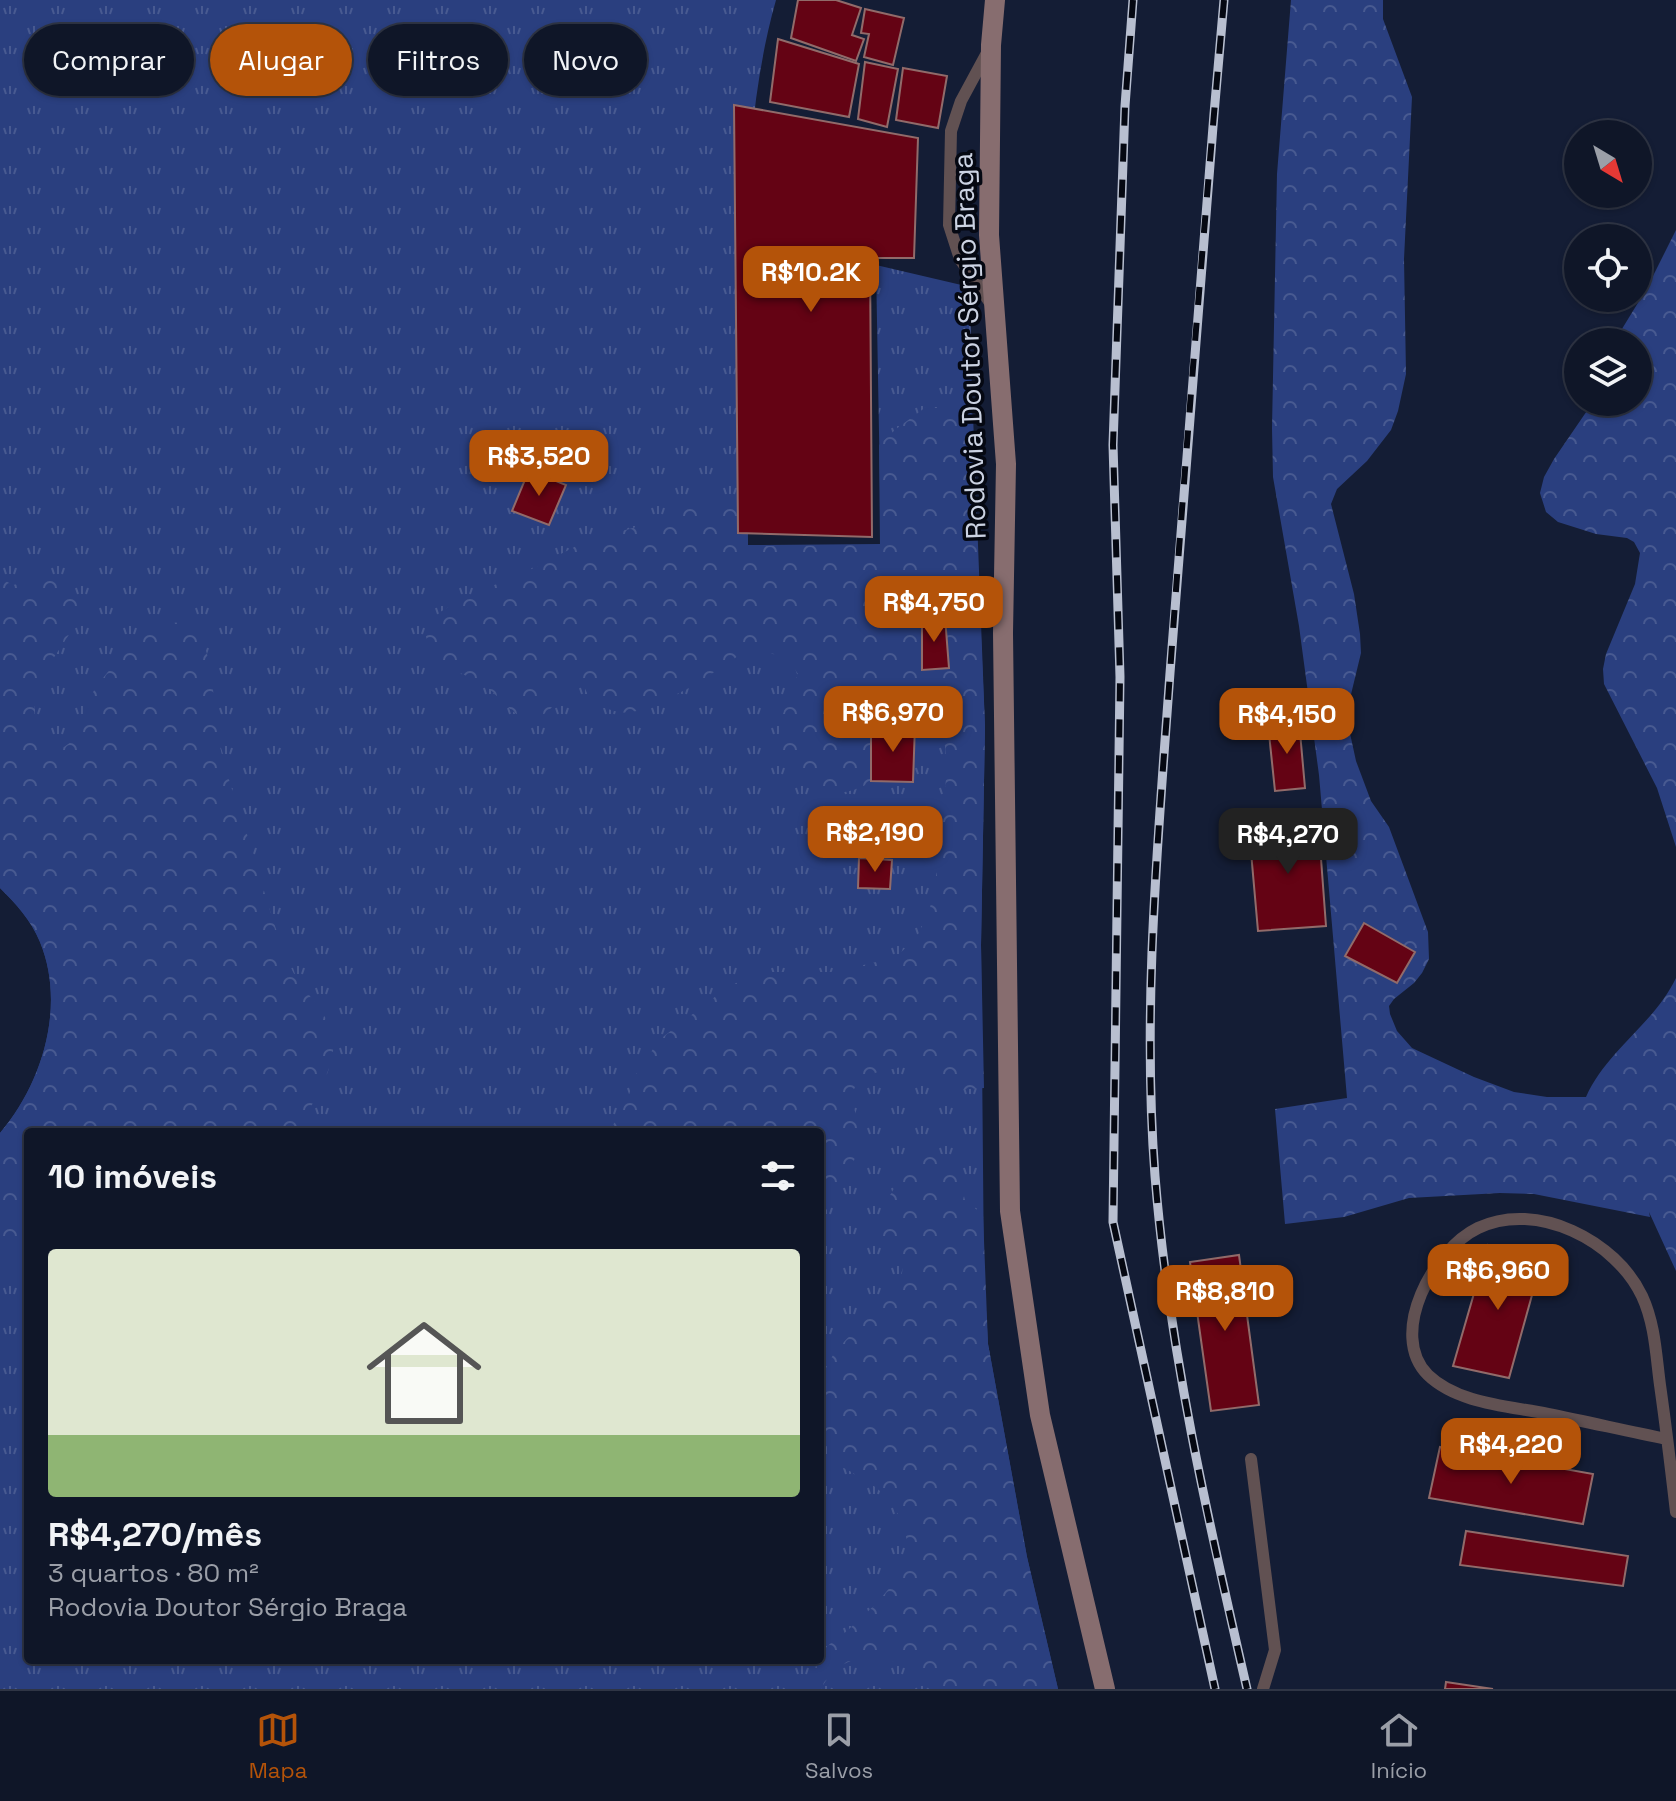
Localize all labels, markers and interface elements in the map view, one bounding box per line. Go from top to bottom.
chip: Comprar [24,24,194,96]
chip: Alugar [210,24,352,96]
chip: Filtros [368,24,508,96]
chip: Novo [524,24,647,96]
north arrow [1564,120,1652,208]
map controls [1564,120,1652,416]
street label: Rodovia Doutor Sérgio Braga [944,152,994,540]
button: locate [1564,224,1652,312]
pin: R$10.2K [737,246,885,314]
text: R$10.2K [761,255,861,289]
button: layers [1564,328,1652,416]
pin: R$3,520 [465,430,613,498]
text: R$3,520 [487,439,591,473]
pin: R$4,750 [860,576,1008,644]
text: R$4,750 [883,585,985,619]
pin: R$6,970 [819,686,967,754]
pin: R$4,150 [1213,688,1361,756]
text: R$6,970 [842,695,944,729]
text: R$4,150 [1237,697,1337,731]
pin: R$2,190 [801,806,949,874]
pin: R$4,270 [1214,808,1362,876]
text: R$2,190 [826,815,924,849]
text: R$4,270 [1237,817,1339,851]
icon: filters [756,1154,800,1198]
text: 10 imóveis [48,1155,217,1198]
pin: R$6,960 [1424,1244,1572,1312]
text: R$6,960 [1446,1253,1550,1287]
pin: R$8,810 [1151,1265,1299,1333]
text: R$8,810 [1175,1274,1275,1308]
icon: home [352,1301,496,1445]
pin: R$4,220 [1437,1418,1585,1486]
text: R$4,220 [1459,1427,1563,1461]
text: R$4,270/mês [48,1513,262,1556]
text: 3 quartos · 80 m² [48,1556,259,1590]
text: Rodovia Doutor Sérgio Braga [48,1590,407,1624]
tab: Mapa [249,1708,307,1784]
tab: Salvos [805,1708,873,1784]
tab: Início [1371,1708,1427,1784]

